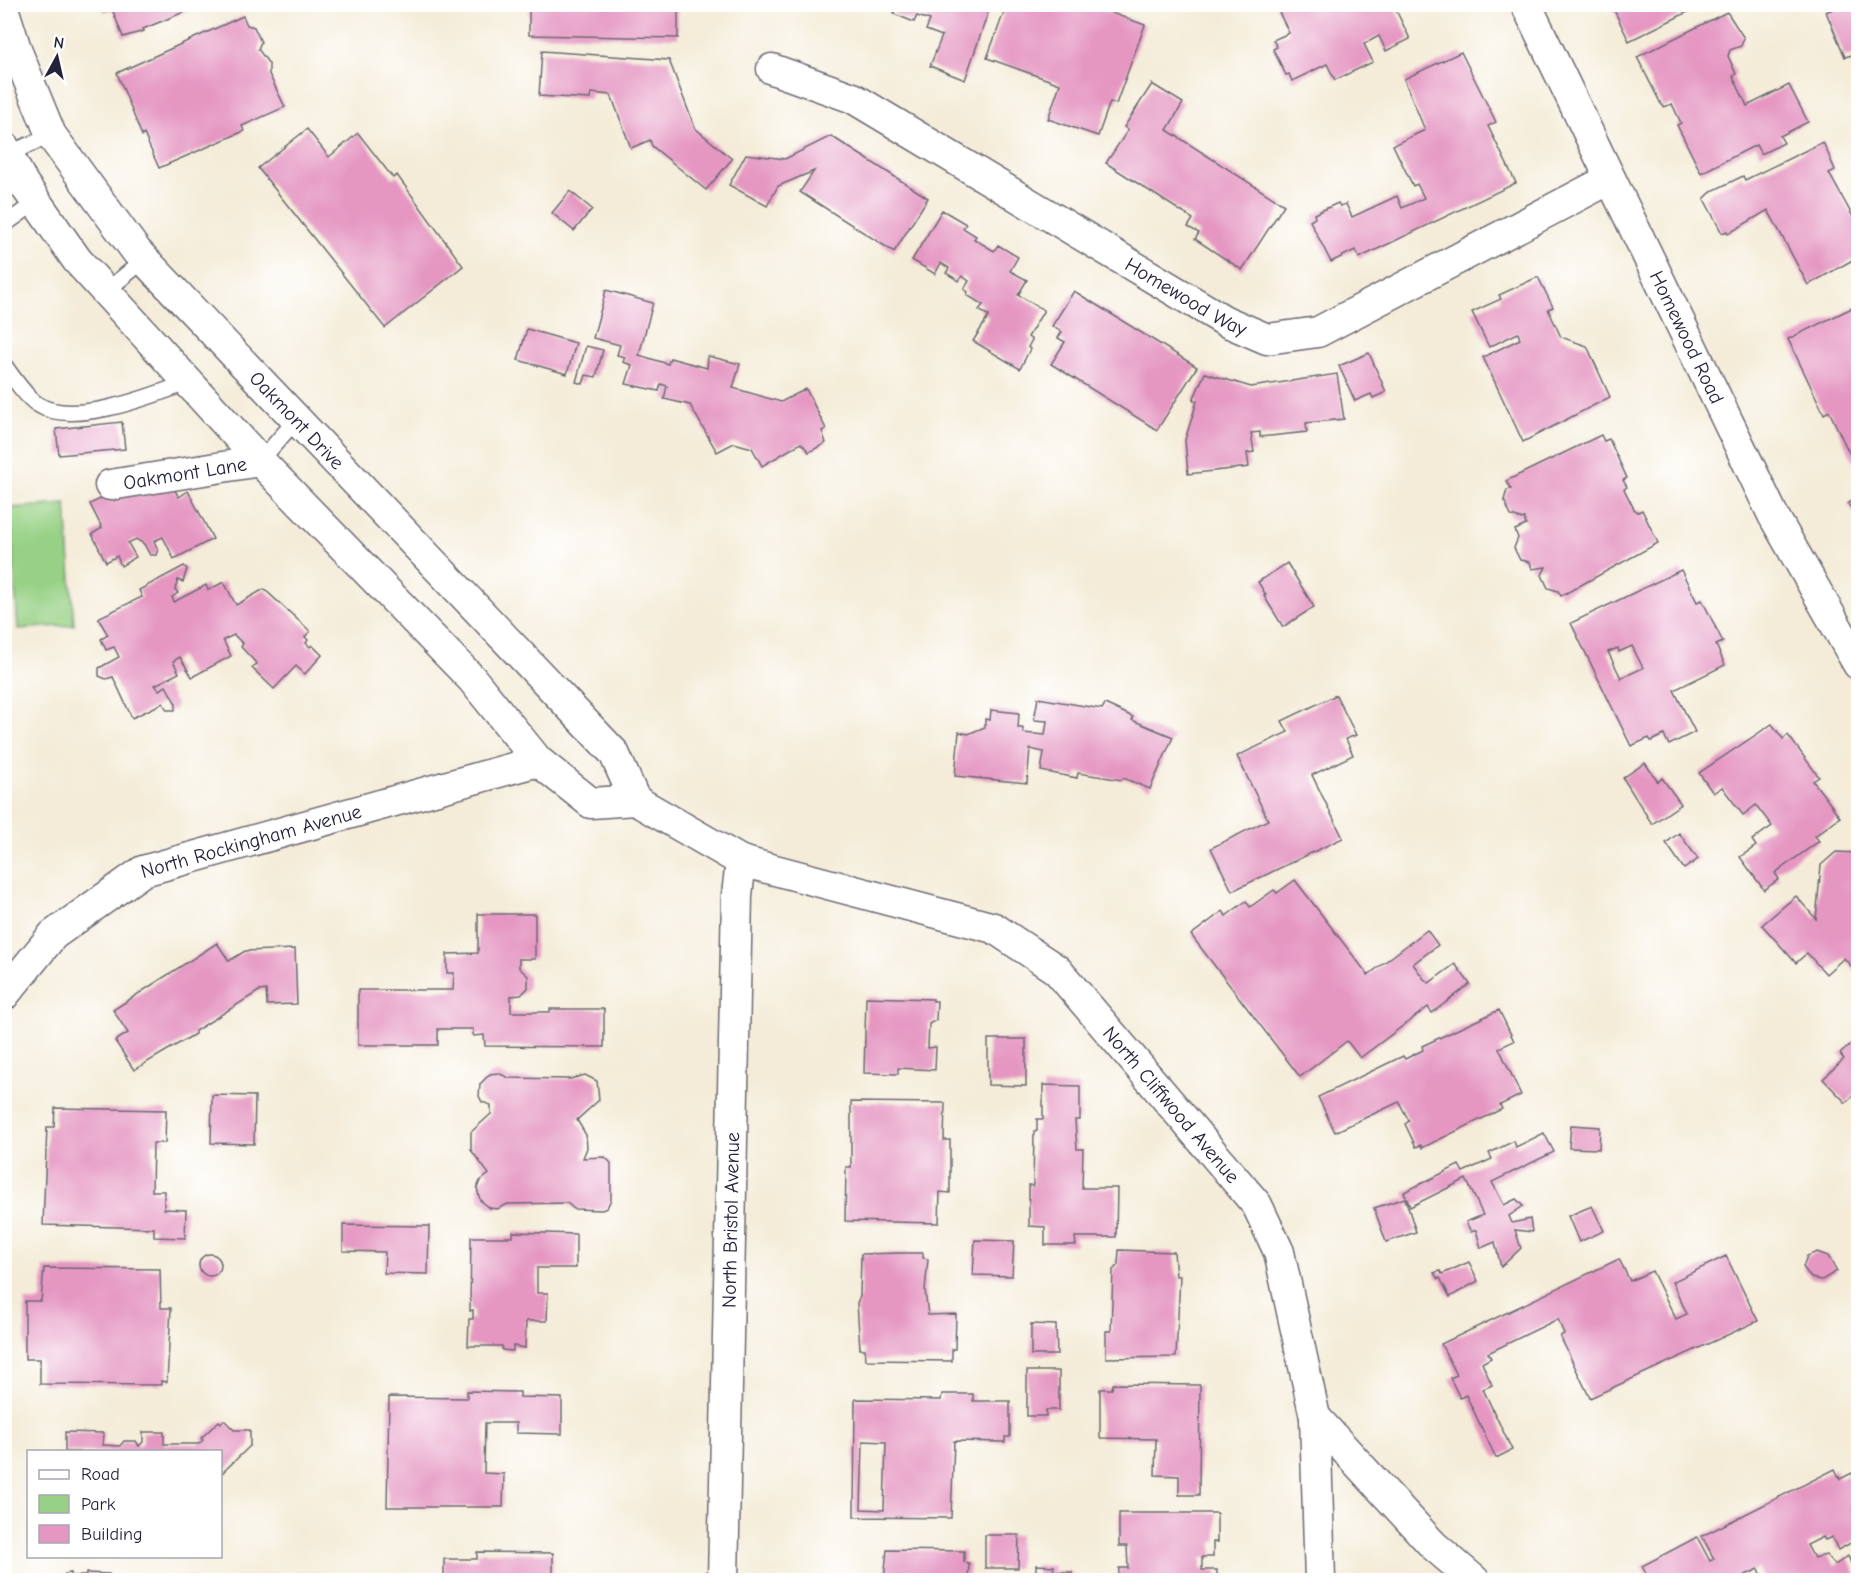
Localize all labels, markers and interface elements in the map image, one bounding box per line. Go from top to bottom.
north arrow [27,27,87,87]
text: N [53,33,65,53]
street label: Homewood Way [1121,252,1250,341]
street label: Homewood Road [1645,267,1729,407]
street label: Oakmont Drive [245,366,349,474]
street label: Oakmont Lane [122,452,248,494]
street label: North Rockingham Avenue [138,799,364,883]
street label: North Cliffwood Avenue [1098,1022,1244,1187]
street label: North Bristol Avenue [717,1132,744,1308]
legend [27,1450,222,1558]
text: Road [81,1464,120,1485]
text: Park [81,1494,116,1515]
text: Building [81,1524,143,1545]

